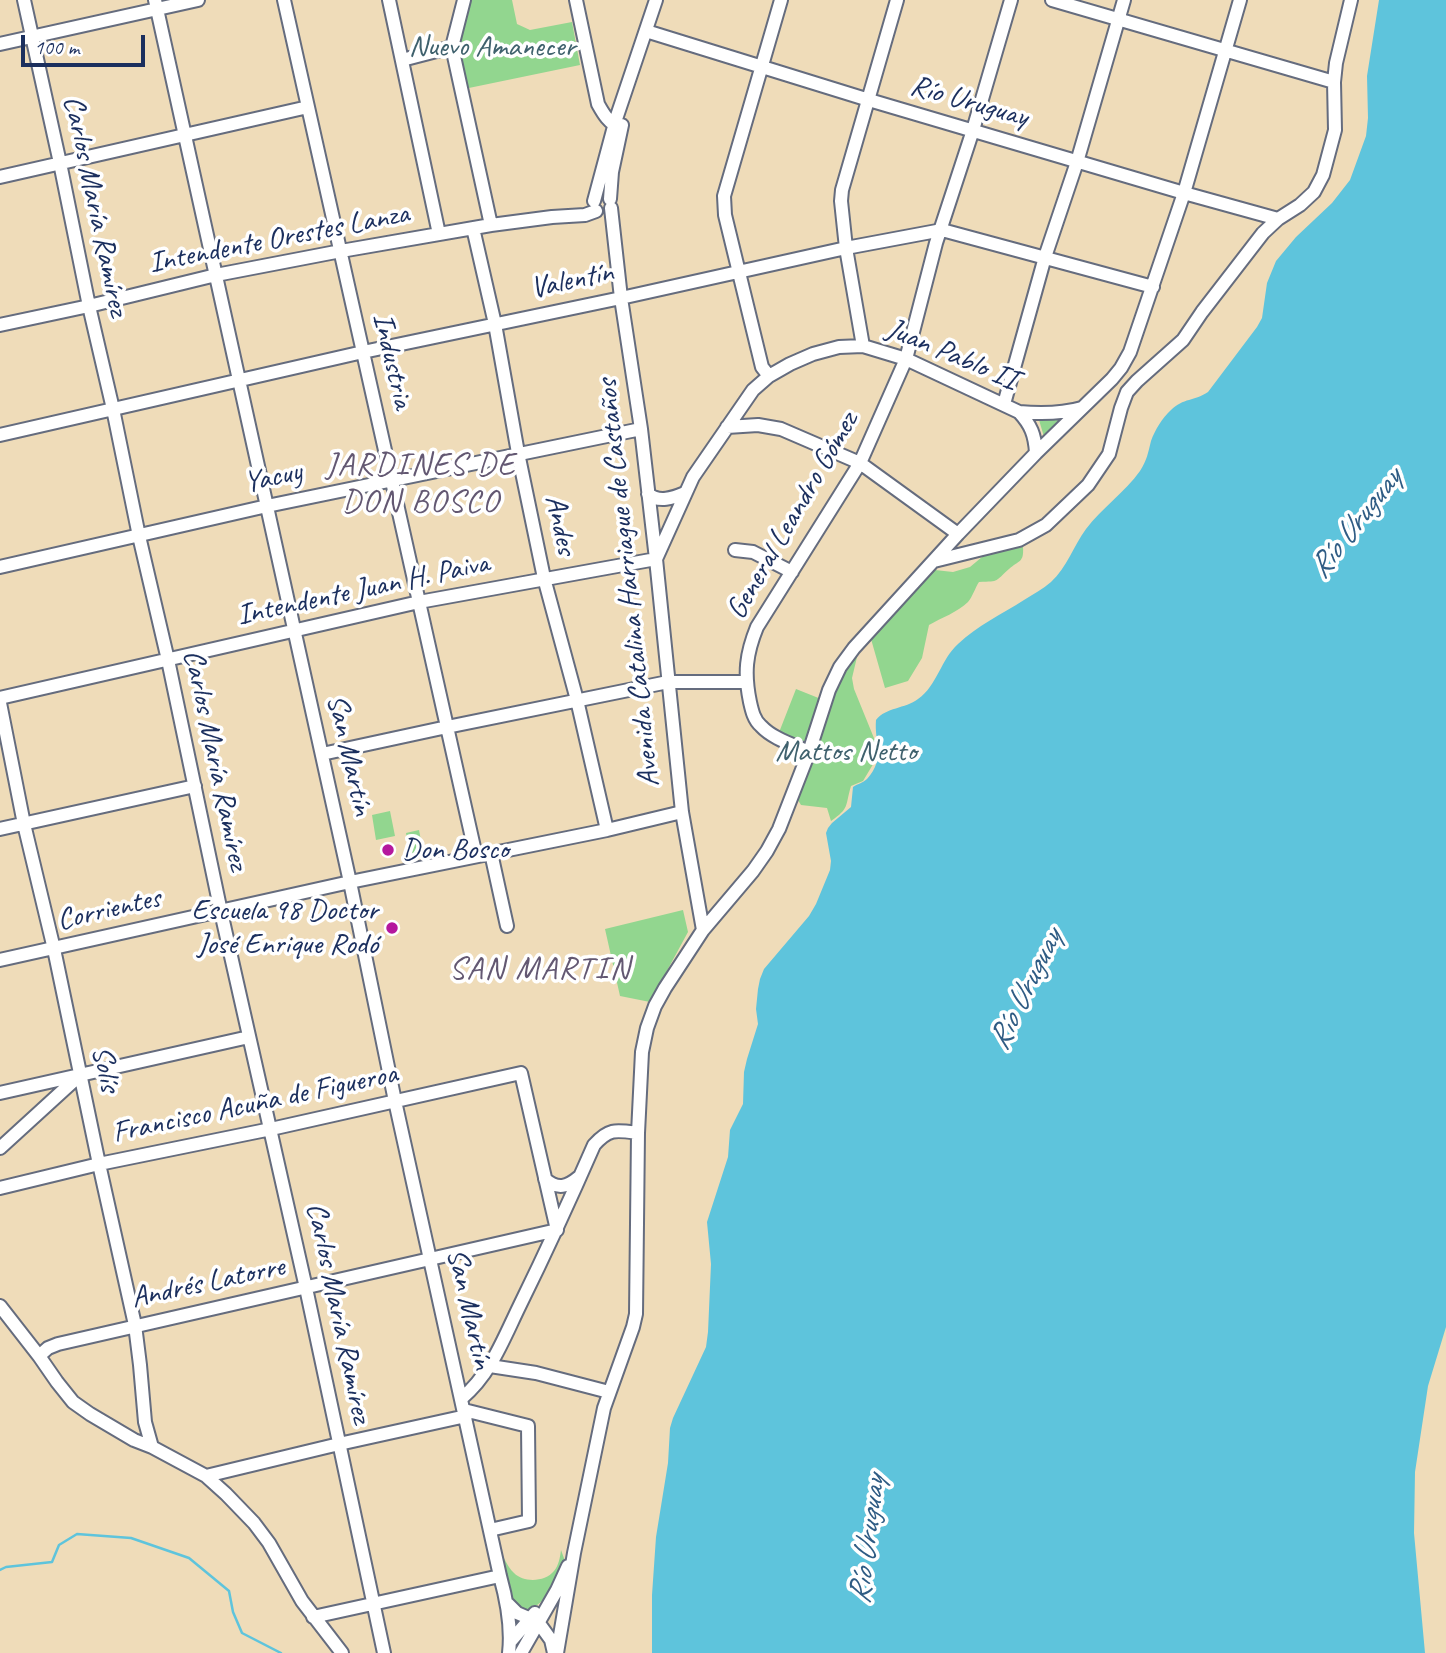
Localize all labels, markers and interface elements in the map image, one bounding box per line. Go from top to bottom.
scale bar [24,21,149,65]
park label: Nuevo Amanecer [409,29,575,65]
text: 100 m [34,34,79,60]
street label: Río Uruguay [906,68,1032,136]
street label: Carlos María Ramírez [54,93,136,319]
street label: Intendente Orestes Lanza [146,196,412,282]
street label: Valentín [527,255,617,307]
street label: Industria [364,310,420,412]
street label: Juan Pablo II [881,311,1023,399]
street label: Avenida Catalina Harriague de Castaños [590,377,668,789]
street label: General Leandro Gómez [719,406,867,626]
district label: JARDINES DE DON BOSCO [328,447,514,522]
street label: Yacuy [241,454,305,502]
water label: Río Uruguay [1301,462,1411,586]
street label: Andes [536,492,584,558]
street label: Intendente Juan H. Paiva [234,546,492,634]
street label: Carlos María Ramírez [174,647,256,873]
street label: San Martín [318,691,380,819]
park label: Mattos Netto [775,734,917,770]
place label: Don Bosco [402,832,509,868]
marker: Don Bosco [380,842,396,858]
street label: Corrientes [54,881,164,939]
place label: Escuela 98 Doctor José Enrique Rodó [191,893,378,964]
marker: Escuela 98 Doctor José Enrique Rodó [384,920,400,936]
water label: Río Uruguay [981,924,1071,1056]
district label: SAN MARTIN [452,951,628,989]
street label: Solís [83,1043,127,1095]
street label: Francisco Acuña de Figueroa [109,1056,401,1152]
street label: Carlos María Ramírez [297,1200,379,1426]
street label: San Martín [438,1245,500,1373]
street label: Andrés Latorre [128,1249,288,1317]
water label: Río Uruguay [841,1474,895,1606]

